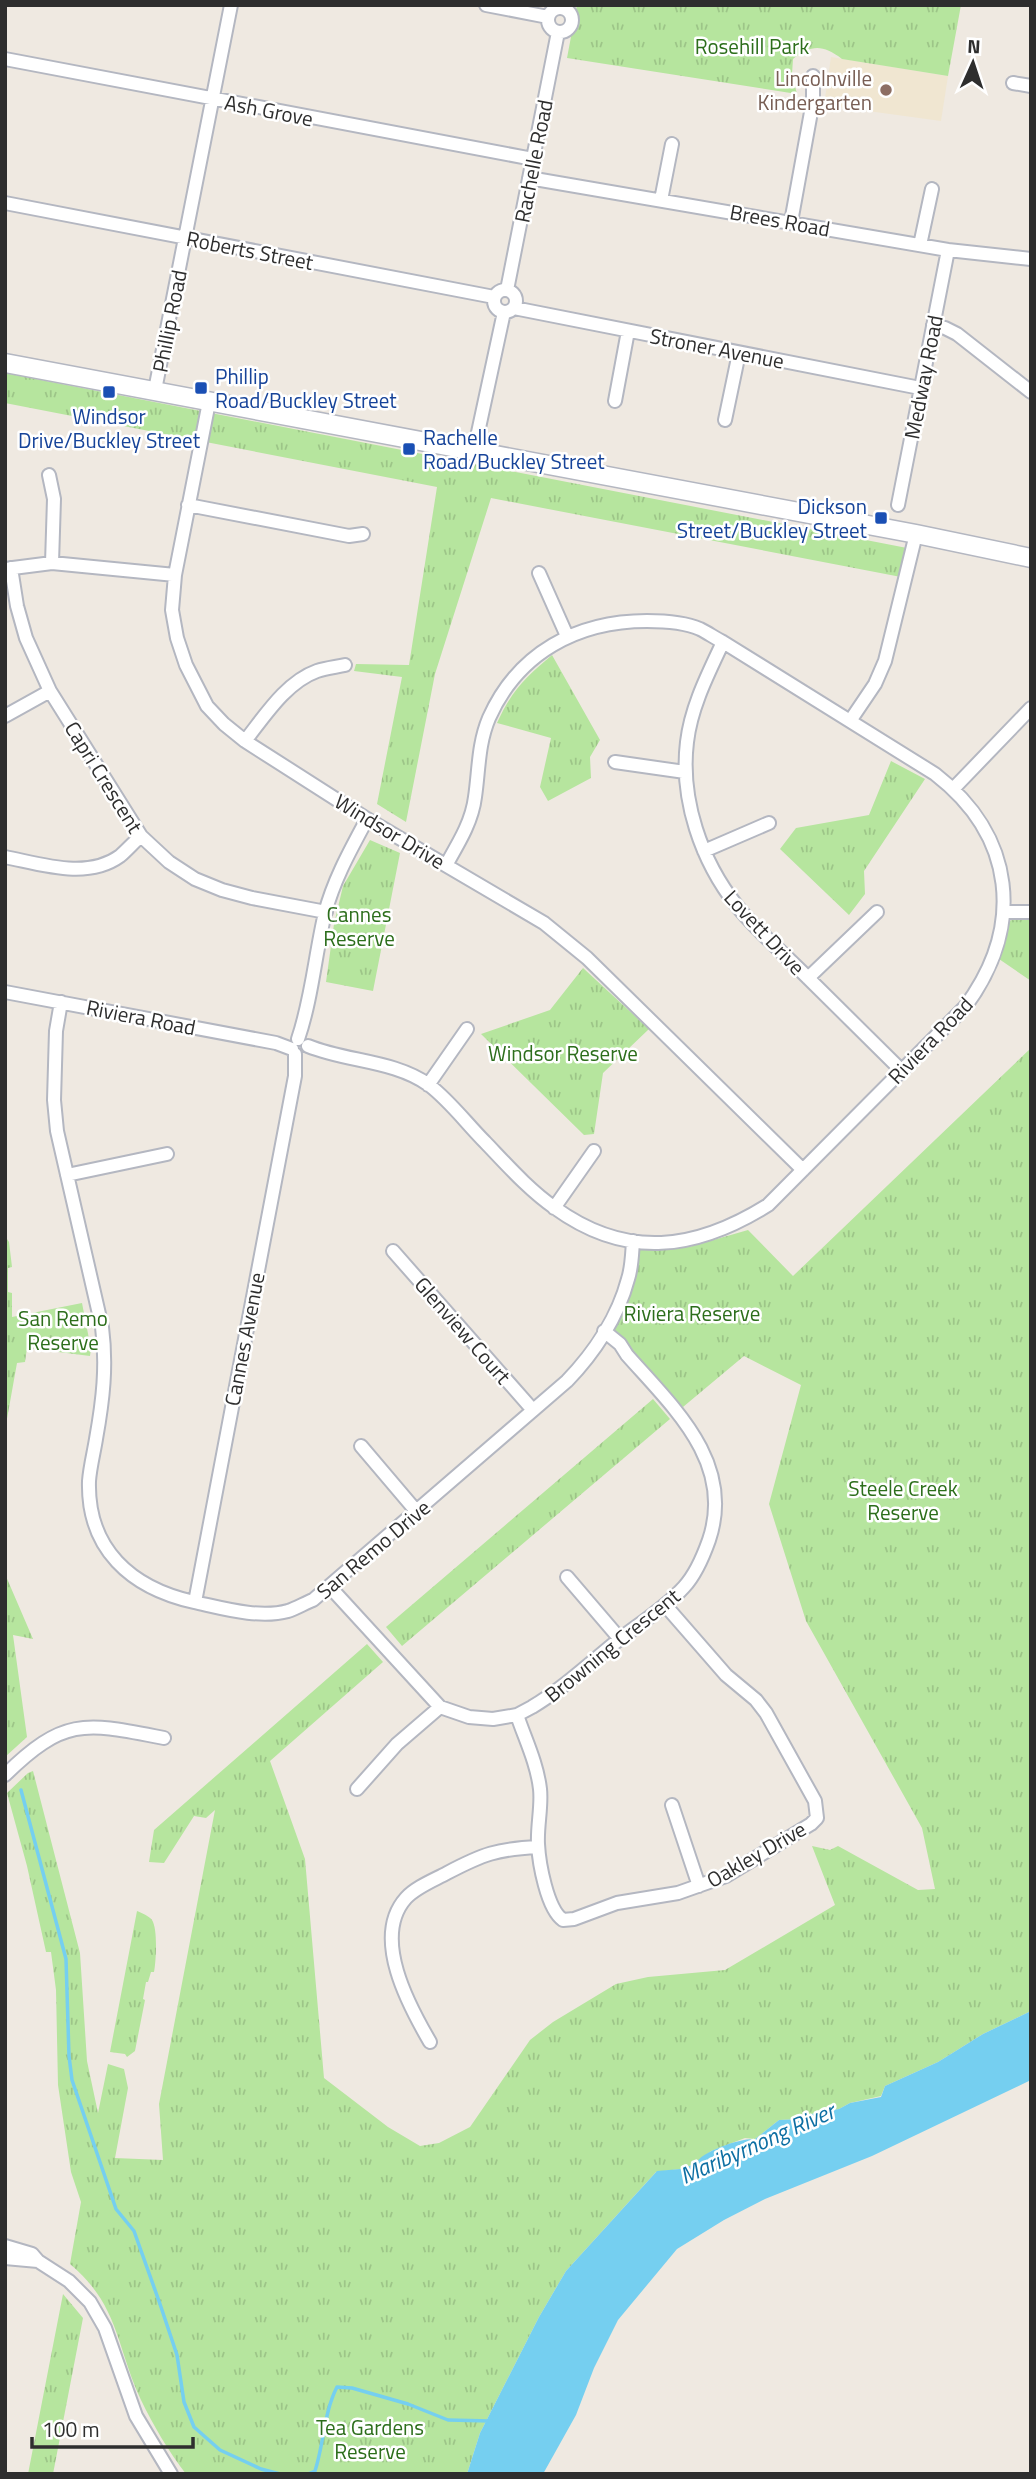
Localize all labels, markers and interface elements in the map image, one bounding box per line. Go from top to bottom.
north arrow [938,28,1008,98]
park label: Rosehill Park [695,30,809,62]
text: N [967,31,981,60]
place label: Lincolnville Kindergarten [758,62,872,118]
marker: Lincolnville Kindergarten [878,82,894,98]
street label: Ash Grove [222,86,316,134]
street label: Rachelle Road [505,97,561,225]
street label: Brees Road [727,195,833,245]
street label: Roberts Street [184,222,317,278]
street label: Phillip Road [143,267,195,375]
street label: Medway Road [895,312,951,442]
street label: Stroner Avenue [647,319,787,377]
place label: Phillip Road/Buckley Street [215,360,397,416]
marker: Phillip Road/Buckley Street [193,380,209,396]
marker: Windsor Drive/Buckley Street [101,384,117,400]
place label: Windsor Drive/Buckley Street [18,400,201,456]
place label: Rachelle Road/Buckley Street [423,421,605,477]
marker: Rachelle Road/Buckley Street [401,441,417,457]
place label: Dickson Street/Buckley Street [677,490,868,546]
marker: Dickson Street/Buckley Street [873,510,889,526]
street label: Capri Crescent [57,715,151,840]
street label: Windsor Drive [329,785,451,877]
street label: Lovett Drive [717,882,813,982]
park label: Cannes Reserve [323,898,395,954]
street label: Riviera Road [880,989,980,1091]
street label: Riviera Road [84,991,198,1043]
park label: Windsor Reserve [488,1037,638,1069]
street label: Glenview Court [407,1269,519,1391]
street label: Cannes Avenue [215,1270,273,1408]
park label: Riviera Reserve [624,1297,760,1329]
park label: San Remo Reserve [18,1302,108,1358]
park label: Steele Creek Reserve [848,1472,958,1528]
street label: San Remo Drive [309,1492,437,1606]
street label: Browning Crescent [537,1580,687,1710]
street label: Oakley Drive [700,1813,812,1895]
water label: Maribyrnong River [674,2092,842,2193]
scale bar [32,2406,192,2450]
park label: Tea Gardens Reserve [316,2411,424,2467]
text: 100 m [42,2413,99,2445]

